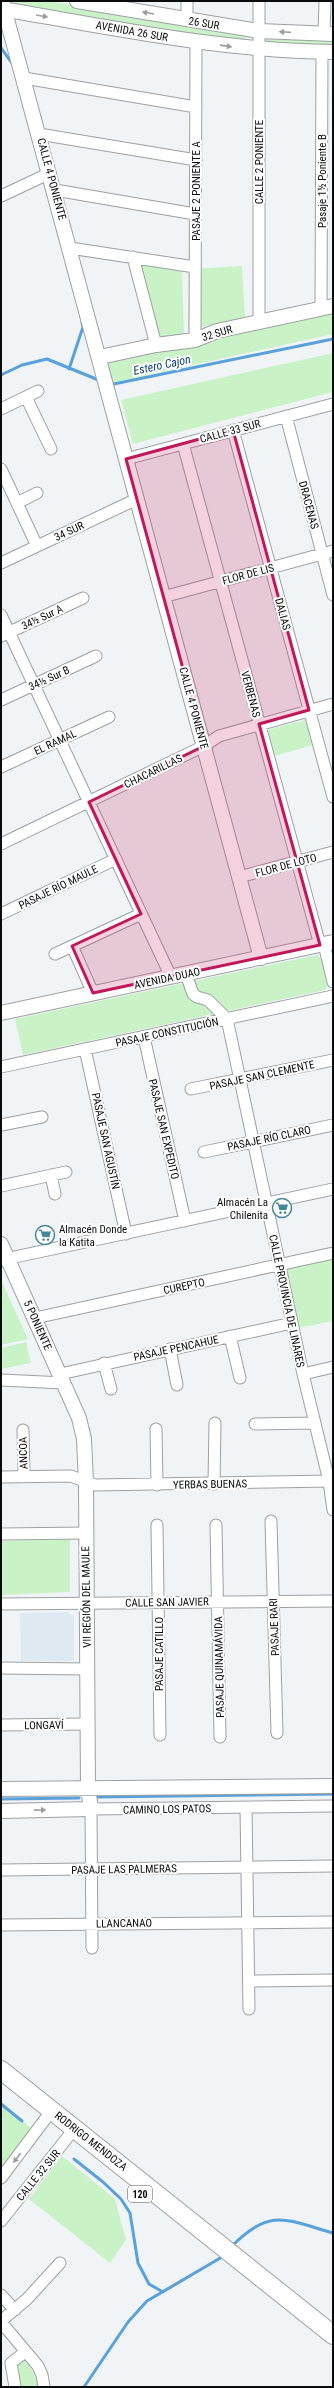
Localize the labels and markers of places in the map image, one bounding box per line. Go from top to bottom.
place label: Almacén La Chilenita [217,1196,268,1222]
supermarket icon: Almacén La Chilenita [271,1197,293,1219]
place label: Almacén Donde la Katita [59,1223,127,1249]
supermarket icon: Almacén Donde la Katita [34,1224,56,1246]

